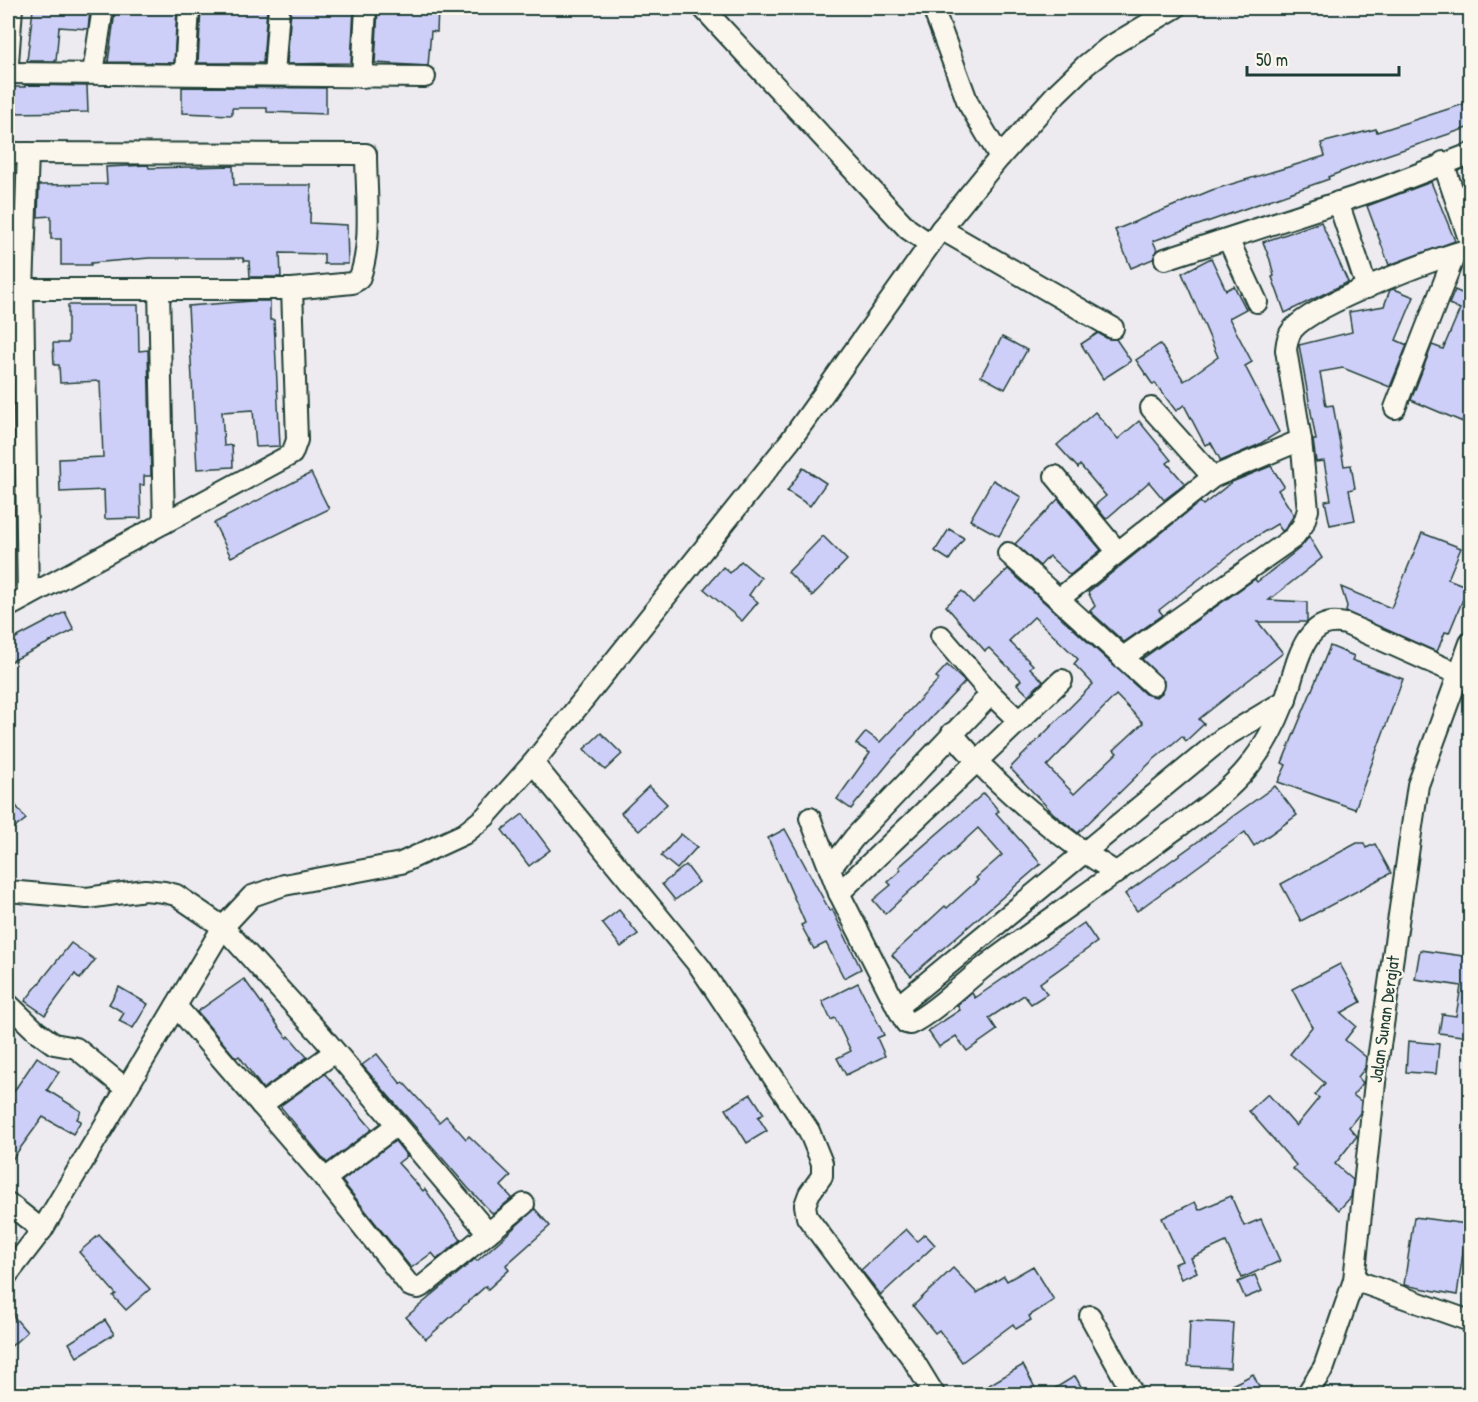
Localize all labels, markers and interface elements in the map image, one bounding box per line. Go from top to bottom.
scale bar [1247,39,1398,77]
text: 50 m [1256,47,1288,72]
street label: Jalan Sunan Derajat [1363,953,1405,1084]

